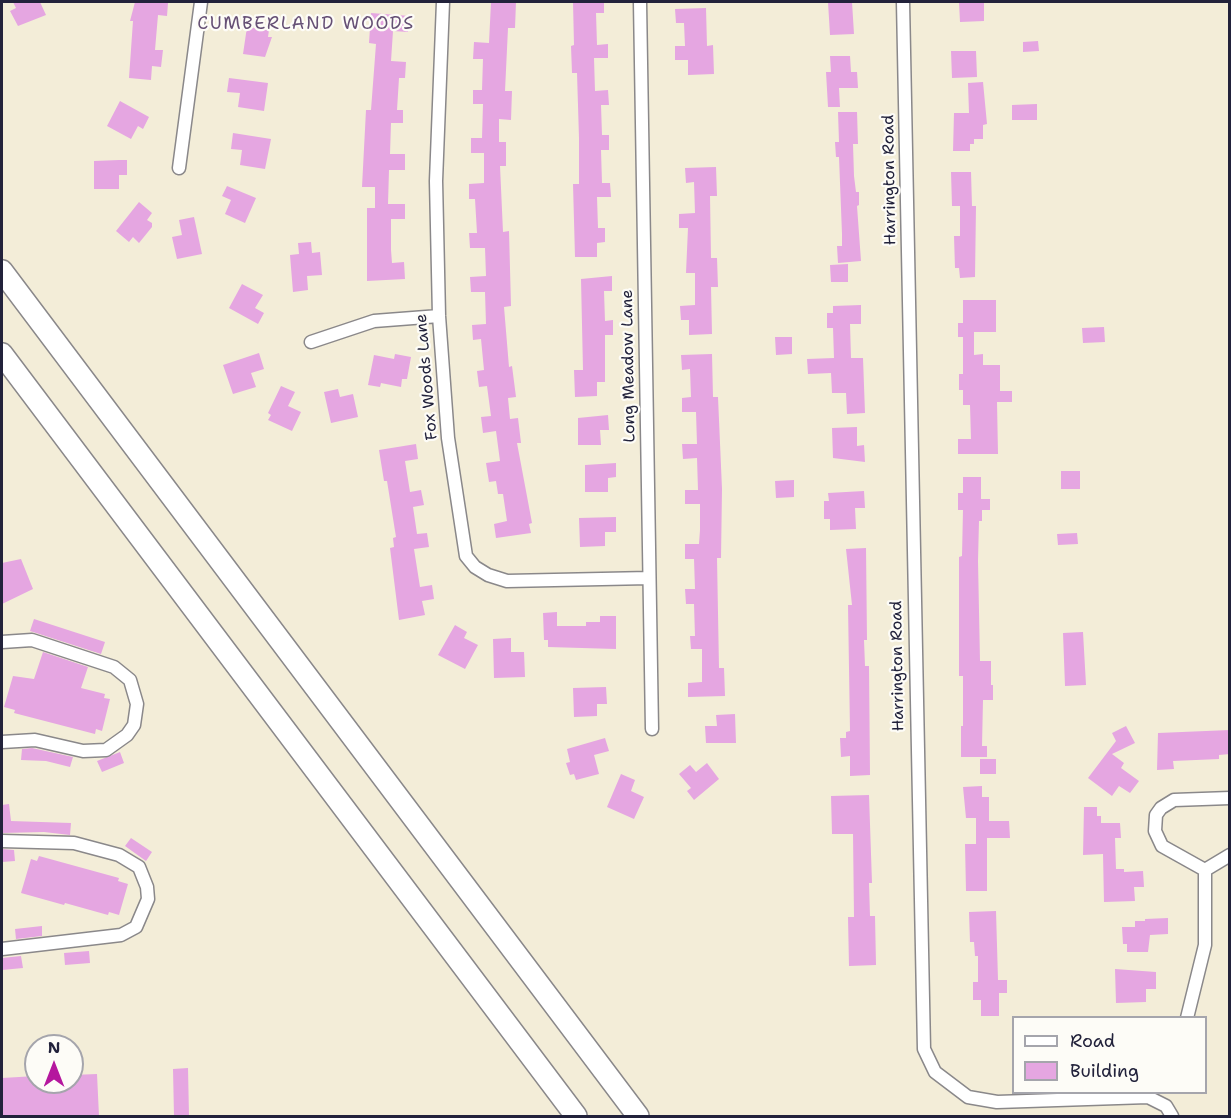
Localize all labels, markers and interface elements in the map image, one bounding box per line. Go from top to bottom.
district label: CUMBERLAND WOODS [197,13,415,35]
street label: Harrington Road [879,115,901,245]
street label: Long Meadow Lane [618,289,640,443]
street label: Fox Woods Lane [412,313,442,441]
street label: Harrington Road [887,601,909,731]
legend [1012,1016,1207,1094]
text: Road [1070,1029,1115,1053]
north arrow [24,1034,84,1094]
text: N [48,1037,60,1058]
text: Building [1070,1059,1139,1083]

